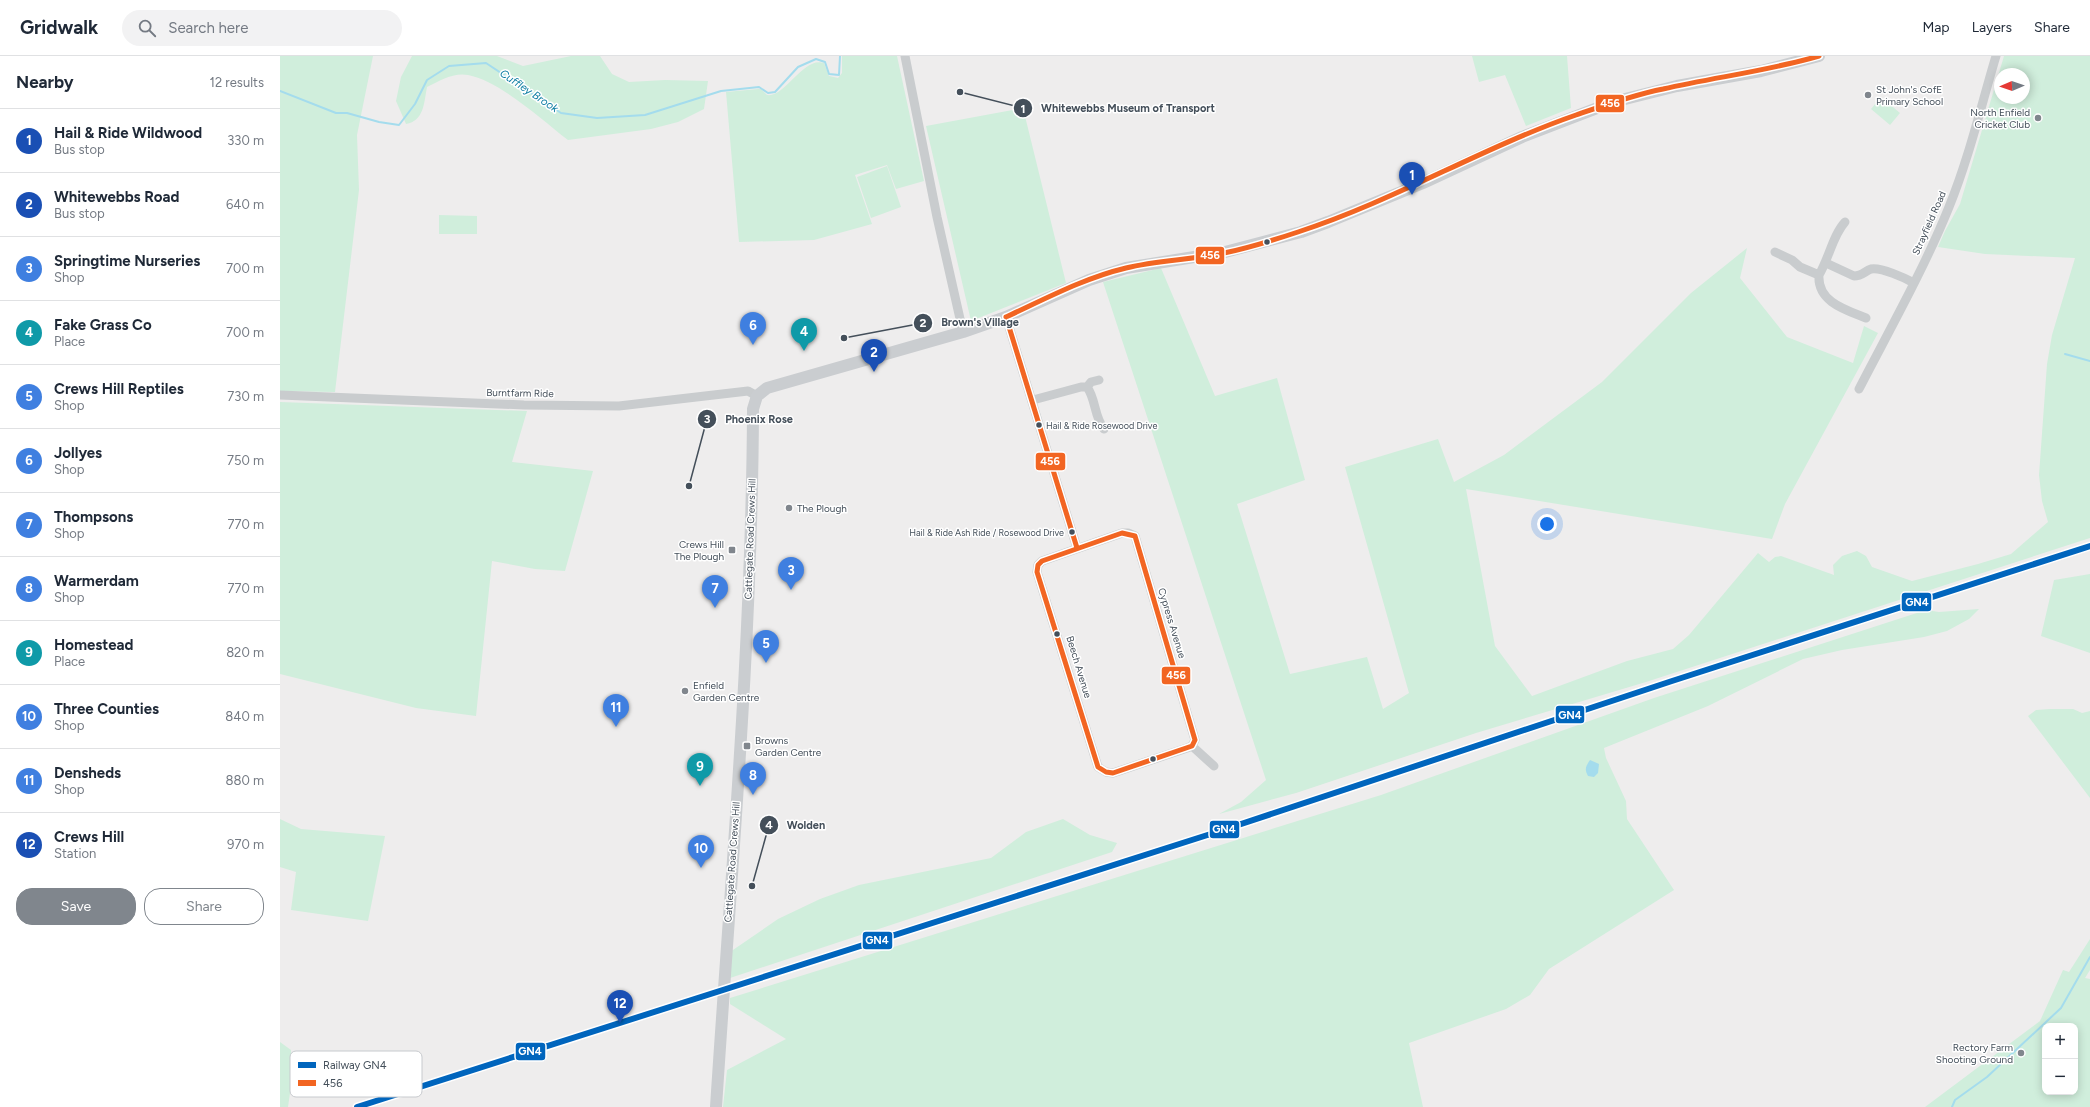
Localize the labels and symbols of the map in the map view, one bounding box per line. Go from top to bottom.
water label: Cuffley Brook [497,67,561,116]
north arrow [1994,68,2030,104]
place label: St John's CofE Primary School [1876,83,1943,108]
marker: St John's CofE Primary School [1863,90,1873,100]
line badge: 456 [1595,94,1625,113]
callout: Whitewebbs Museum of Transport [1013,97,1223,120]
text: 456 [1600,97,1620,110]
text: 1 [1020,102,1026,116]
text: Whitewebbs Museum of Transport [1041,102,1215,115]
place label: North Enfield Cricket Club [1970,106,2030,131]
marker: North Enfield Cricket Club [2033,113,2043,123]
pin: 1 [1399,162,1425,195]
street label: Strayfield Road [1909,189,1949,257]
unlabelled marker [1262,237,1272,247]
line badge: 456 [1195,246,1225,265]
text: 456 [1200,249,1220,262]
callout: Brown's Village [913,311,1027,334]
pin: 6 [740,312,766,345]
text: 2 [920,316,927,330]
text: Brown's Village [941,316,1019,329]
pin: 4 [791,318,817,351]
pin: 2 [861,339,887,372]
street label: Burntfarm Ride [486,386,554,400]
callout: Phoenix Rose [697,407,801,430]
text: 3 [704,412,711,426]
text: Phoenix Rose [725,413,793,426]
marker: Hail & Ride Rosewood Drive [1034,420,1044,430]
place label: Hail & Ride Rosewood Drive [1046,420,1157,431]
line badge: 456 [1035,452,1066,471]
text: 456 [1040,455,1060,468]
street label: Cattlegate Road Crews Hill [741,478,759,600]
place label: The Plough [797,502,847,515]
marker: The Plough [784,503,794,513]
your location [1537,514,1557,534]
place label: Hail & Ride Ash Ride / Rosewood Drive [909,527,1064,538]
marker: Hail & Ride Ash Ride / Rosewood Drive [1067,527,1077,537]
place label: Crews Hill The Plough [674,538,724,563]
marker: Crews Hill The Plough [727,545,737,555]
pin: 3 [778,557,804,590]
pin: 7 [702,575,728,608]
street label: Cypress Avenue [1155,586,1189,660]
line badge: GN4 [1901,592,1932,612]
text: GN4 [1905,596,1929,609]
unlabelled marker [1052,629,1062,639]
pin: 5 [753,630,779,663]
street label: Beech Avenue [1063,634,1095,700]
line badge: 456 [1161,666,1191,685]
text: 456 [1166,669,1186,682]
place label: Enfield Garden Centre [693,679,760,704]
marker: Enfield Garden Centre [680,686,690,696]
pin: 11 [603,694,629,727]
line badge: GN4 [1555,705,1585,724]
text: GN4 [1558,709,1582,722]
place label: Browns Garden Centre [755,734,822,759]
marker: Browns Garden Centre [742,741,752,751]
pin: 9 [687,753,713,786]
unlabelled marker [1148,754,1158,764]
pin: 8 [740,762,766,795]
street label: Cattlegate Road Crews Hill [721,801,743,923]
callout: Wolden [759,813,833,836]
text: 4 [765,818,773,832]
text: Wolden [787,819,825,832]
line badge: GN4 [1209,820,1240,839]
text: GN4 [1212,823,1236,836]
pin: 10 [688,835,714,868]
line badge: GN4 [862,931,893,950]
text: GN4 [865,934,889,947]
pin: 12 [607,990,633,1023]
place label: Rectory Farm Shooting Ground [1936,1041,2013,1066]
line badge: GN4 [515,1042,546,1061]
text: GN4 [518,1045,542,1058]
marker: Rectory Farm Shooting Ground [2016,1048,2026,1058]
legend [290,1051,422,1097]
text: Railway GN4 [323,1059,387,1072]
text: 456 [323,1077,342,1090]

